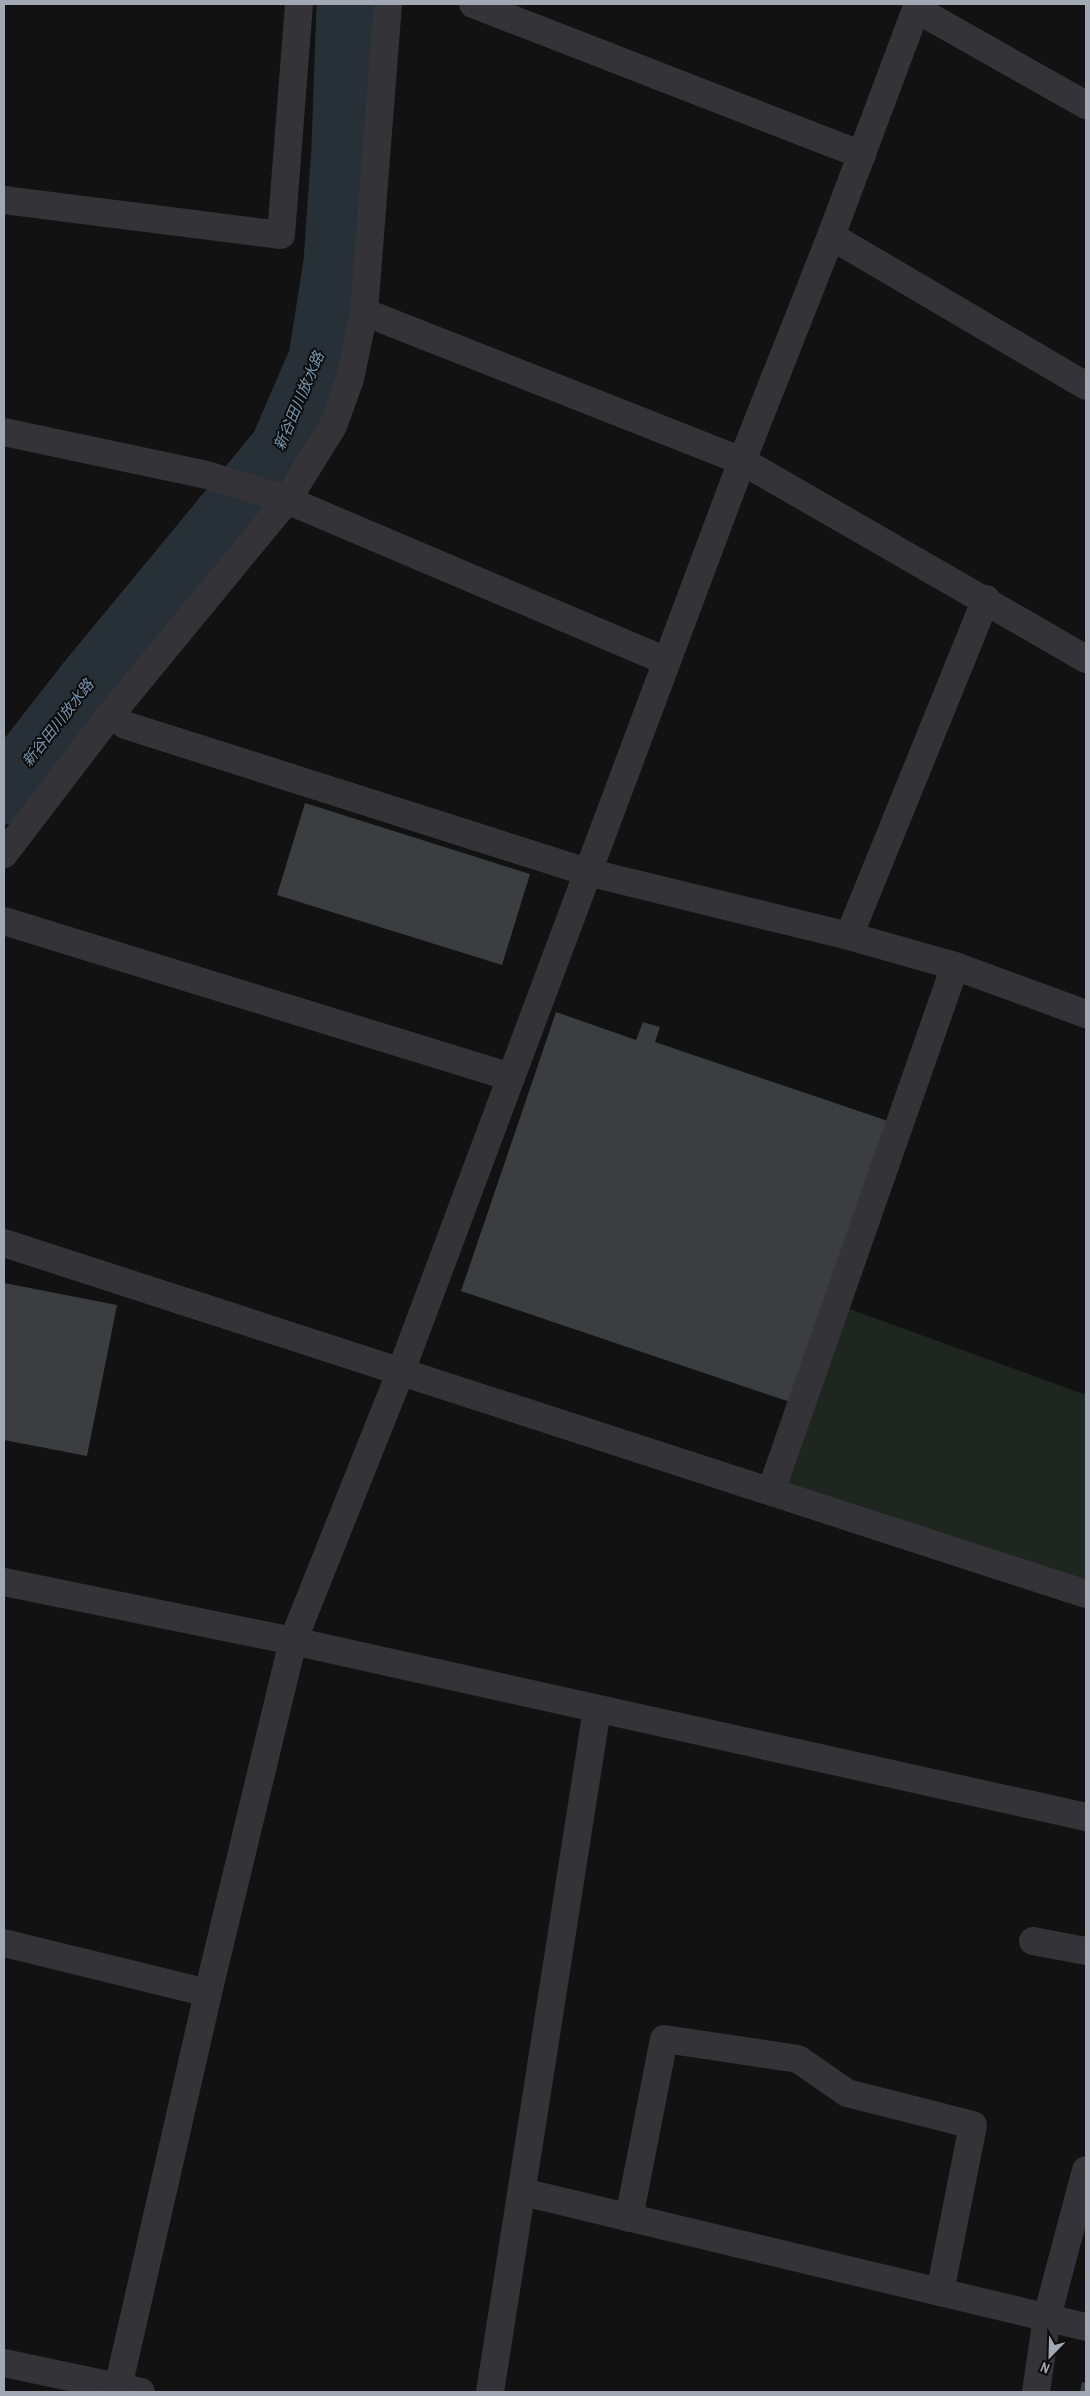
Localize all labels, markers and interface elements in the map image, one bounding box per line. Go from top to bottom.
water label: 新谷田川放水路 [268,347,329,453]
water label: 新谷田川放水路 [17,673,99,771]
north arrow [1025,2331,1075,2381]
text: N [1038,2358,1052,2378]

